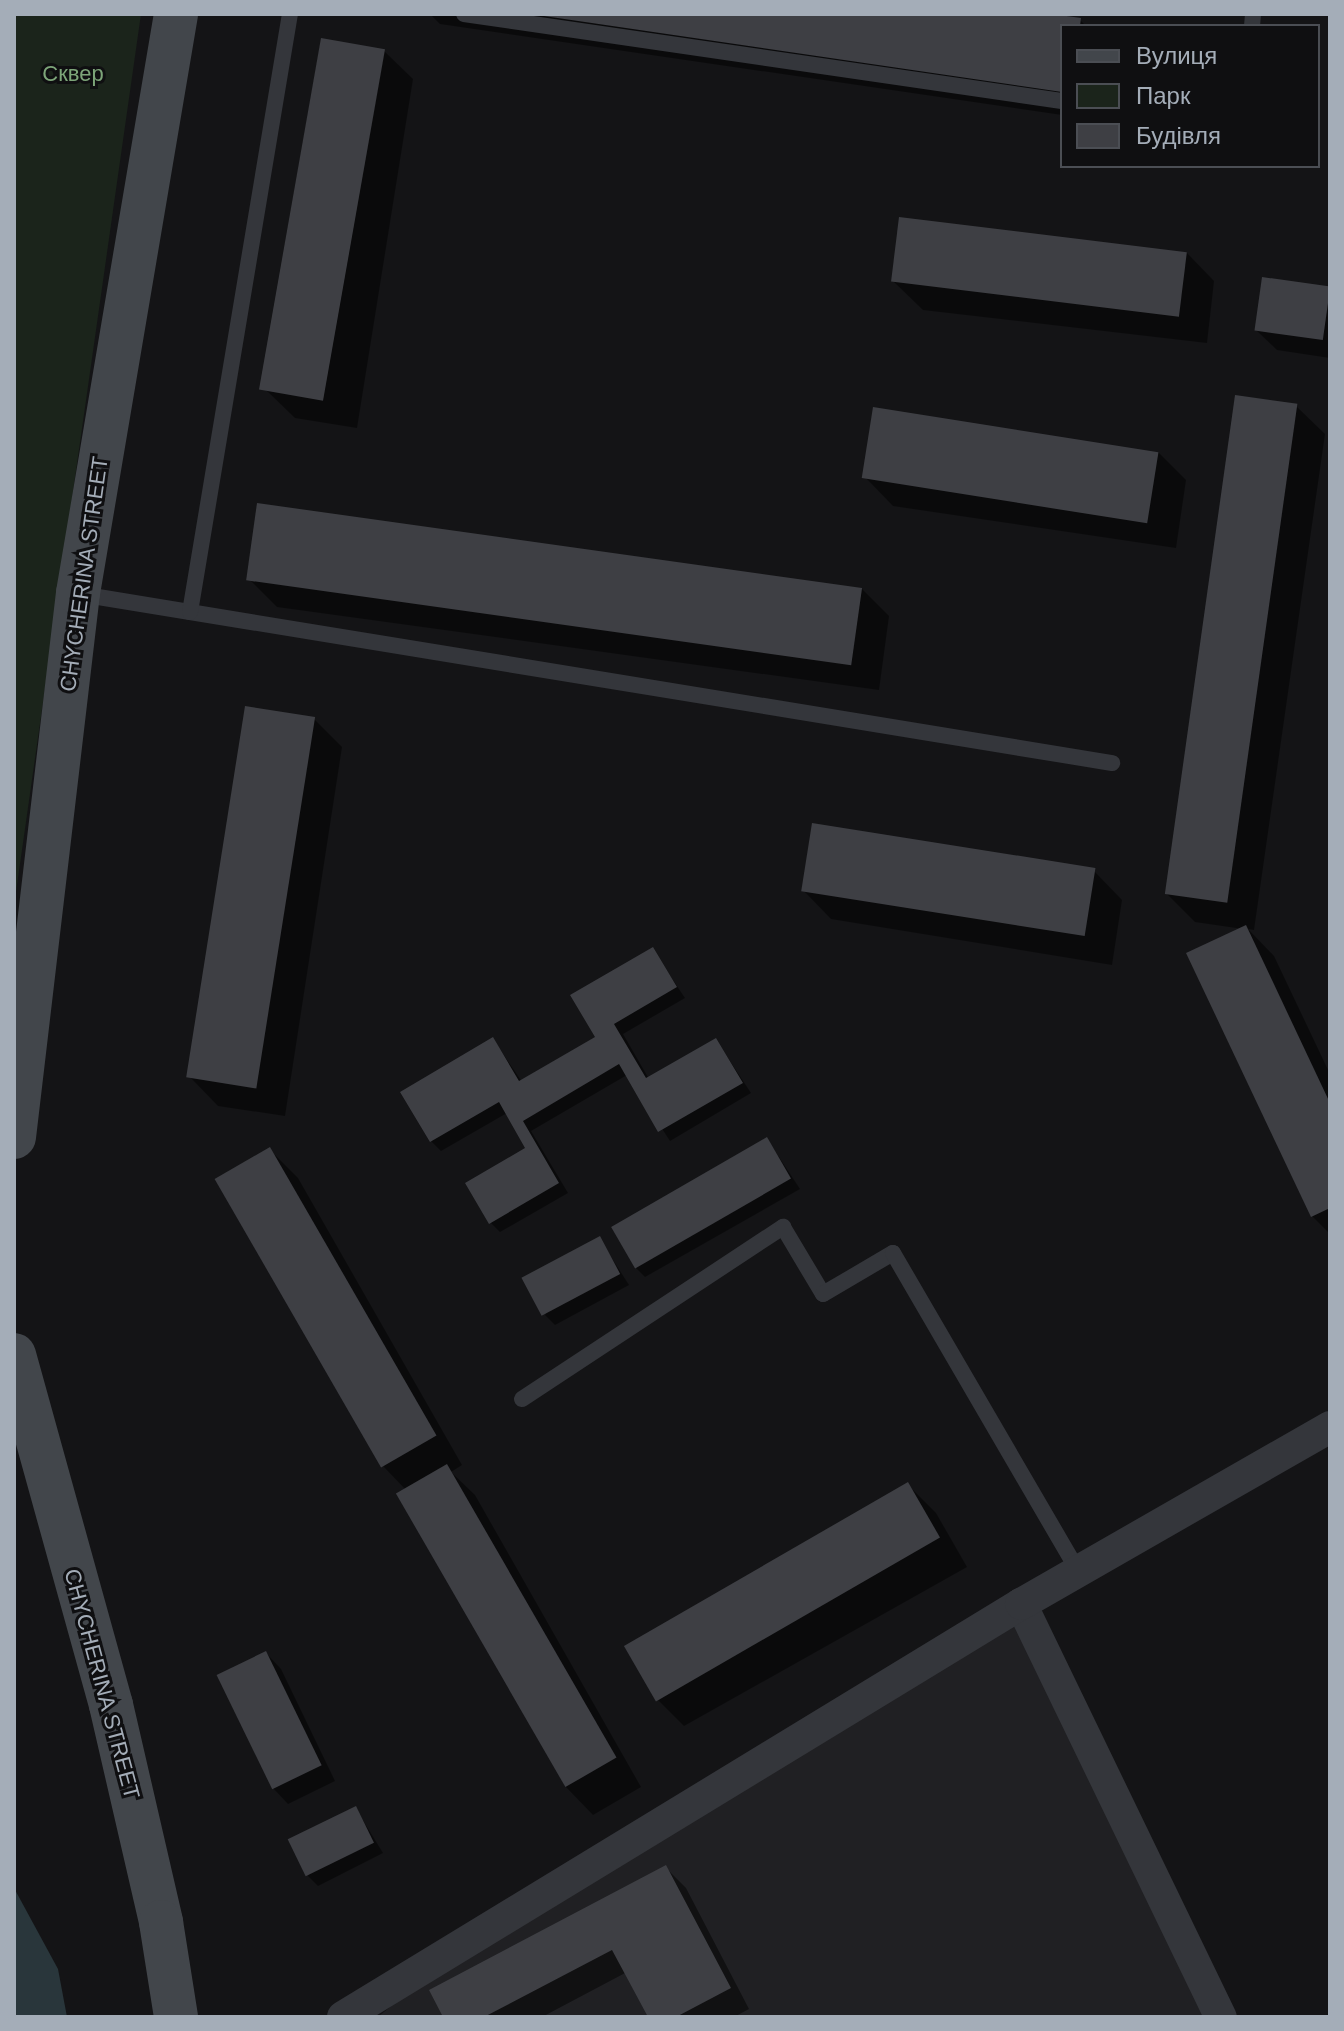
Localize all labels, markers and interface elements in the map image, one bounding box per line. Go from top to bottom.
legend [1060,24,1320,168]
text: Вулиця [1136,42,1217,69]
park label: Сквер [42,61,104,87]
text: Парк [1136,82,1190,109]
text: Будівля [1136,122,1221,149]
street label: CHYCHERINA STREET [54,454,114,694]
street label: CHYCHERINA STREET [58,1565,146,1803]

